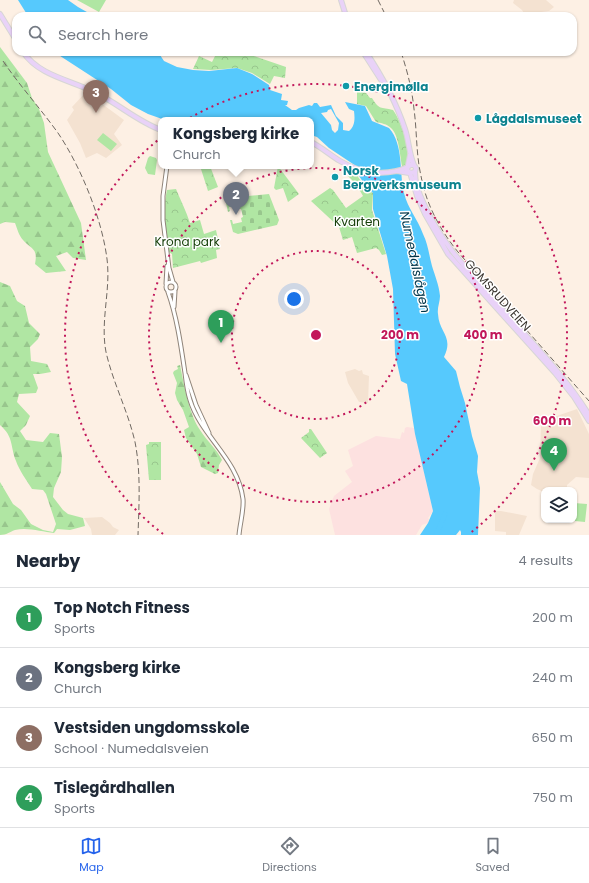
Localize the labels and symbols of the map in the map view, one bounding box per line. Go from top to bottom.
place label: Energimølla [354,78,428,95]
pin: 3 [83,80,109,113]
marker: Energimølla [341,81,351,91]
place label: Lågdalsmuseet [486,110,582,127]
marker: Lågdalsmuseet [473,113,483,123]
place label: Norsk Bergverksmuseum [343,162,462,193]
marker: Norsk Bergverksmuseum [330,172,340,182]
pin: 2 [223,182,249,215]
water label: Numedalslågen [395,209,435,315]
park label: Kvarten [334,213,380,230]
park label: Krona park [154,233,220,250]
street label: GOMSRUDVEIEN [461,255,535,335]
your location [284,289,304,309]
pin: 1 [208,310,234,343]
text: 200 m [381,326,419,343]
text: 400 m [463,326,503,343]
centre of rings [309,328,323,342]
text: 600 m [533,412,572,429]
pin: 4 [541,438,567,471]

